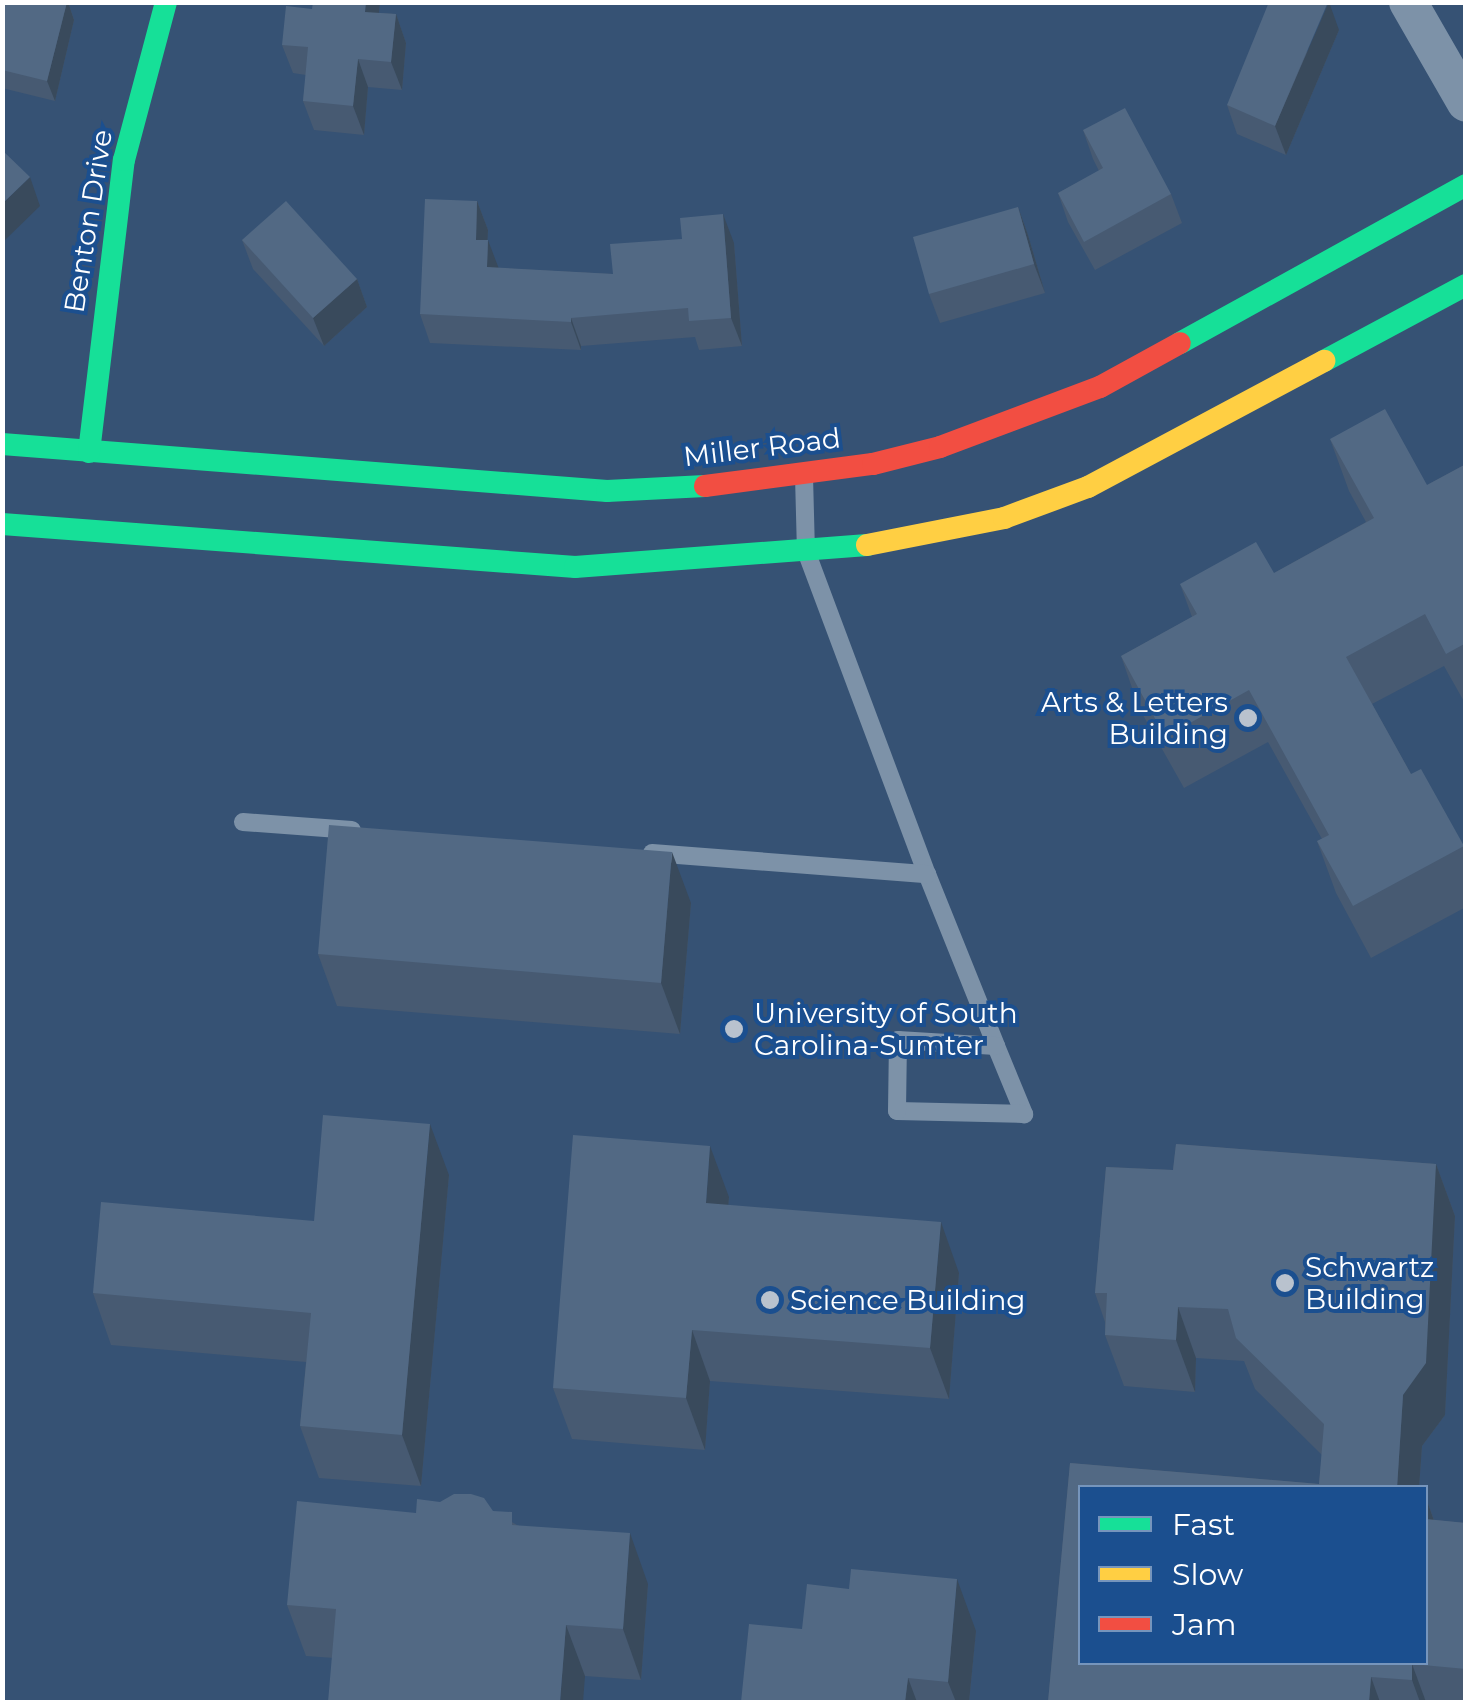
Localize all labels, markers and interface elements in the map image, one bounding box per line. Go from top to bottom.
street label: Benton Drive [57,127,119,315]
street label: Miller Road [682,421,842,473]
place label: Arts & Letters Building [1041,685,1228,751]
marker: Arts & Letters Building [1237,707,1259,729]
place label: University of South Carolina-Sumter [754,996,1018,1062]
marker: University of South Carolina-Sumter [723,1018,745,1040]
place label: Schwartz Building [1305,1250,1434,1316]
marker: Schwartz Building [1274,1272,1296,1294]
place label: Science Building [790,1283,1026,1317]
marker: Science Building [759,1289,781,1311]
legend [1078,1485,1428,1665]
text: Fast [1172,1506,1235,1543]
text: Slow [1172,1556,1243,1593]
text: Jam [1172,1606,1237,1643]

